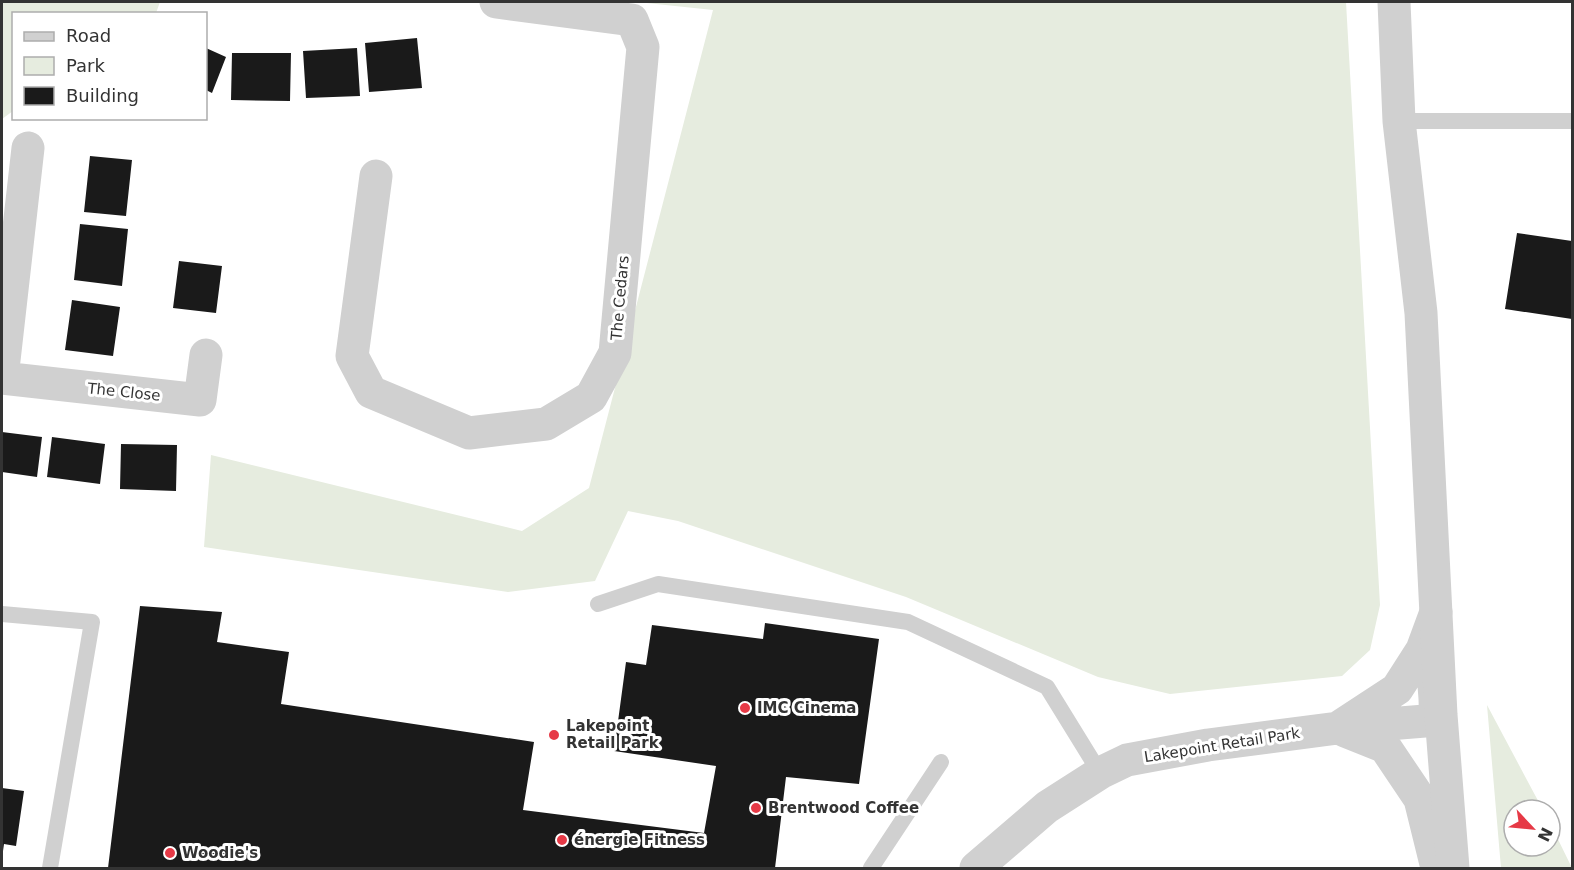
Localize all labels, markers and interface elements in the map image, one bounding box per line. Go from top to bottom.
legend [12,12,207,120]
text: Road [66,25,111,46]
text: Park [66,55,105,76]
text: Building [66,85,139,106]
street label: The Cedars [607,255,633,342]
street label: The Close [86,379,162,405]
place label: IMC Cinema [757,699,857,717]
marker: IMC Cinema [738,701,752,715]
place label: Lakepoint Retail Park [566,717,660,752]
street label: Lakepoint Retail Park [1143,724,1302,766]
marker: Lakepoint Retail Park [547,728,561,742]
north arrow [1502,798,1562,858]
place label: Brentwood Coffee [768,799,919,817]
marker: Brentwood Coffee [749,801,763,815]
text: N [1534,824,1557,845]
place label: énergie Fitness [574,831,705,849]
marker: énergie Fitness [555,833,569,847]
place label: Woodie's [182,844,258,862]
marker: Woodie's [163,846,177,860]

